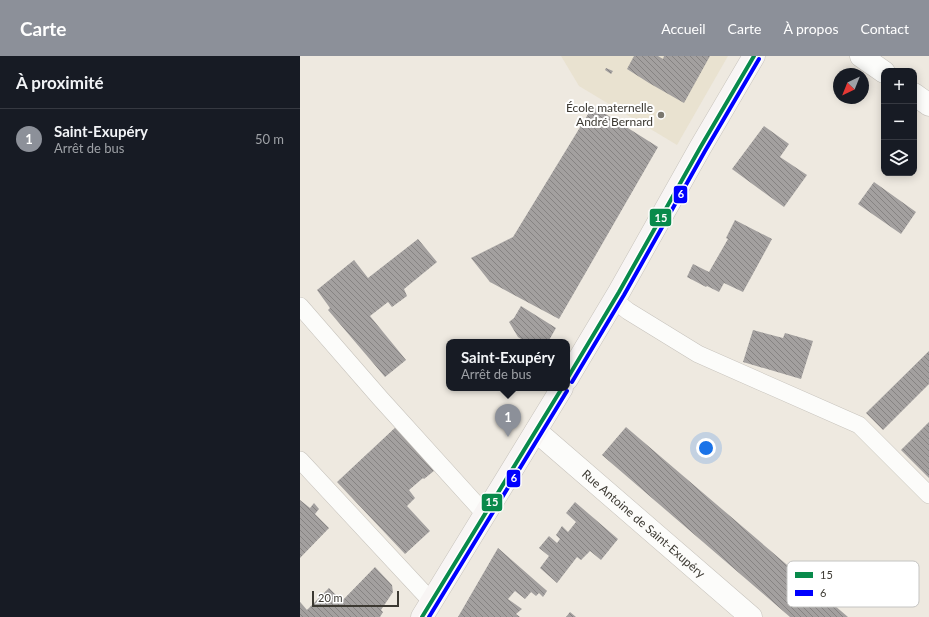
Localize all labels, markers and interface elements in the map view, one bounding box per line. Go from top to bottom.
text: Carte [20,17,66,40]
text: Accueil [661,20,706,37]
text: Carte [728,20,761,37]
text: À propos [783,20,838,37]
text: Contact [860,20,909,37]
north arrow [833,68,869,104]
map controls [881,68,917,176]
button: + [881,68,917,104]
text: À proximité [16,72,104,93]
place label: École maternelle André Bernard [566,100,653,129]
button: − [881,104,917,140]
marker: École maternelle André Bernard [656,110,666,120]
text: Saint-Exupéry [54,122,148,140]
text: 1 [25,131,33,147]
text: 50 m [255,131,284,147]
text: Arrêt de bus [54,140,124,156]
button: layers [881,140,917,176]
line badge: 6 [673,185,688,204]
text: 6 [678,187,685,200]
line badge: 15 [649,208,672,227]
text: 15 [655,211,667,224]
popup [446,339,570,391]
text: Saint-Exupéry [461,348,555,366]
text: Arrêt de bus [461,366,531,382]
pin: 1 [495,404,521,437]
your location [696,438,716,458]
street label: Rue Antoine de Saint-Exupéry [579,466,709,581]
line badge: 6 [506,469,521,488]
text: 6 [511,471,518,484]
line badge: 15 [481,493,503,512]
text: 15 [486,495,498,508]
legend [787,561,919,607]
text: 15 [820,568,833,581]
text: 6 [820,586,826,599]
scale bar [312,589,399,608]
text: 20 m [318,591,343,604]

